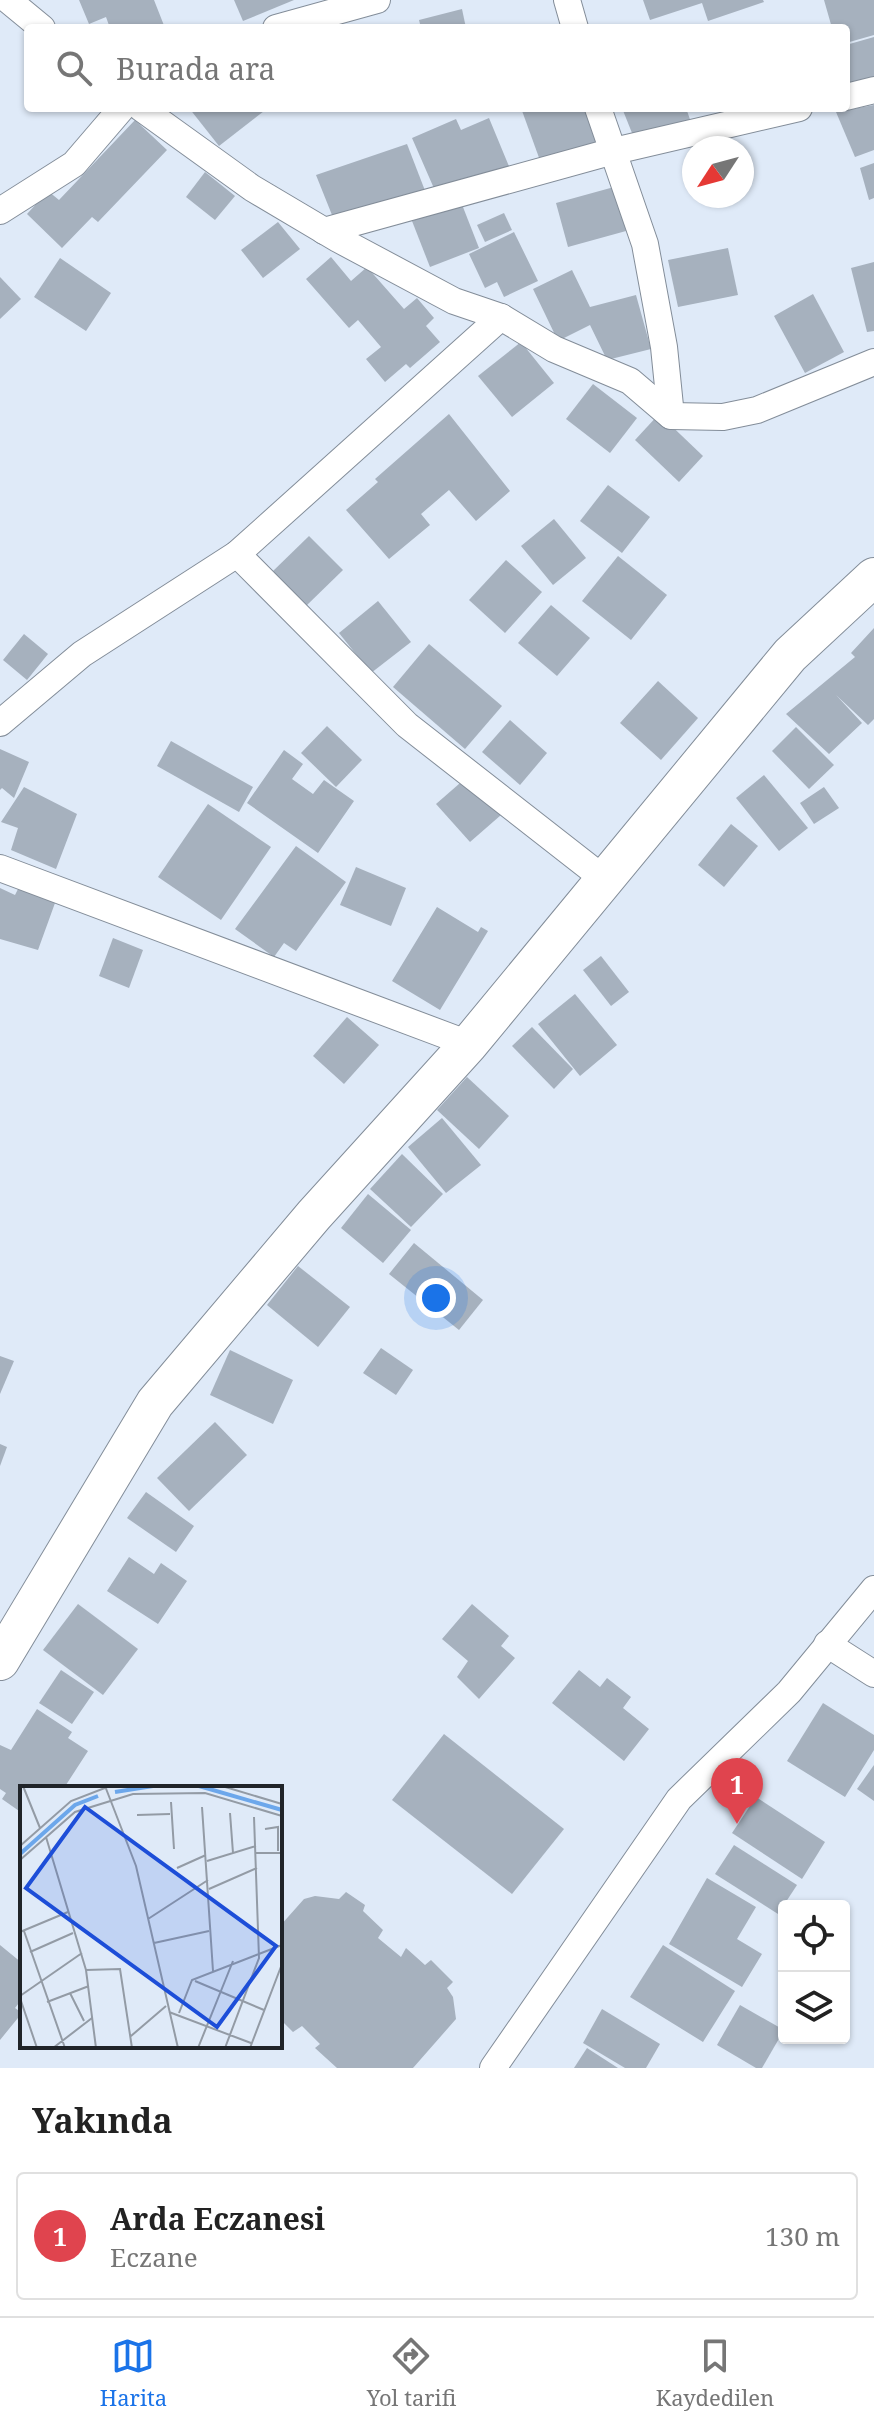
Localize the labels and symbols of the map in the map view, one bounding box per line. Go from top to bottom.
north arrow [682,136,754,208]
your location [416,1278,456,1318]
pin: 1 [711,1758,763,1824]
inset map [20,1786,282,2048]

